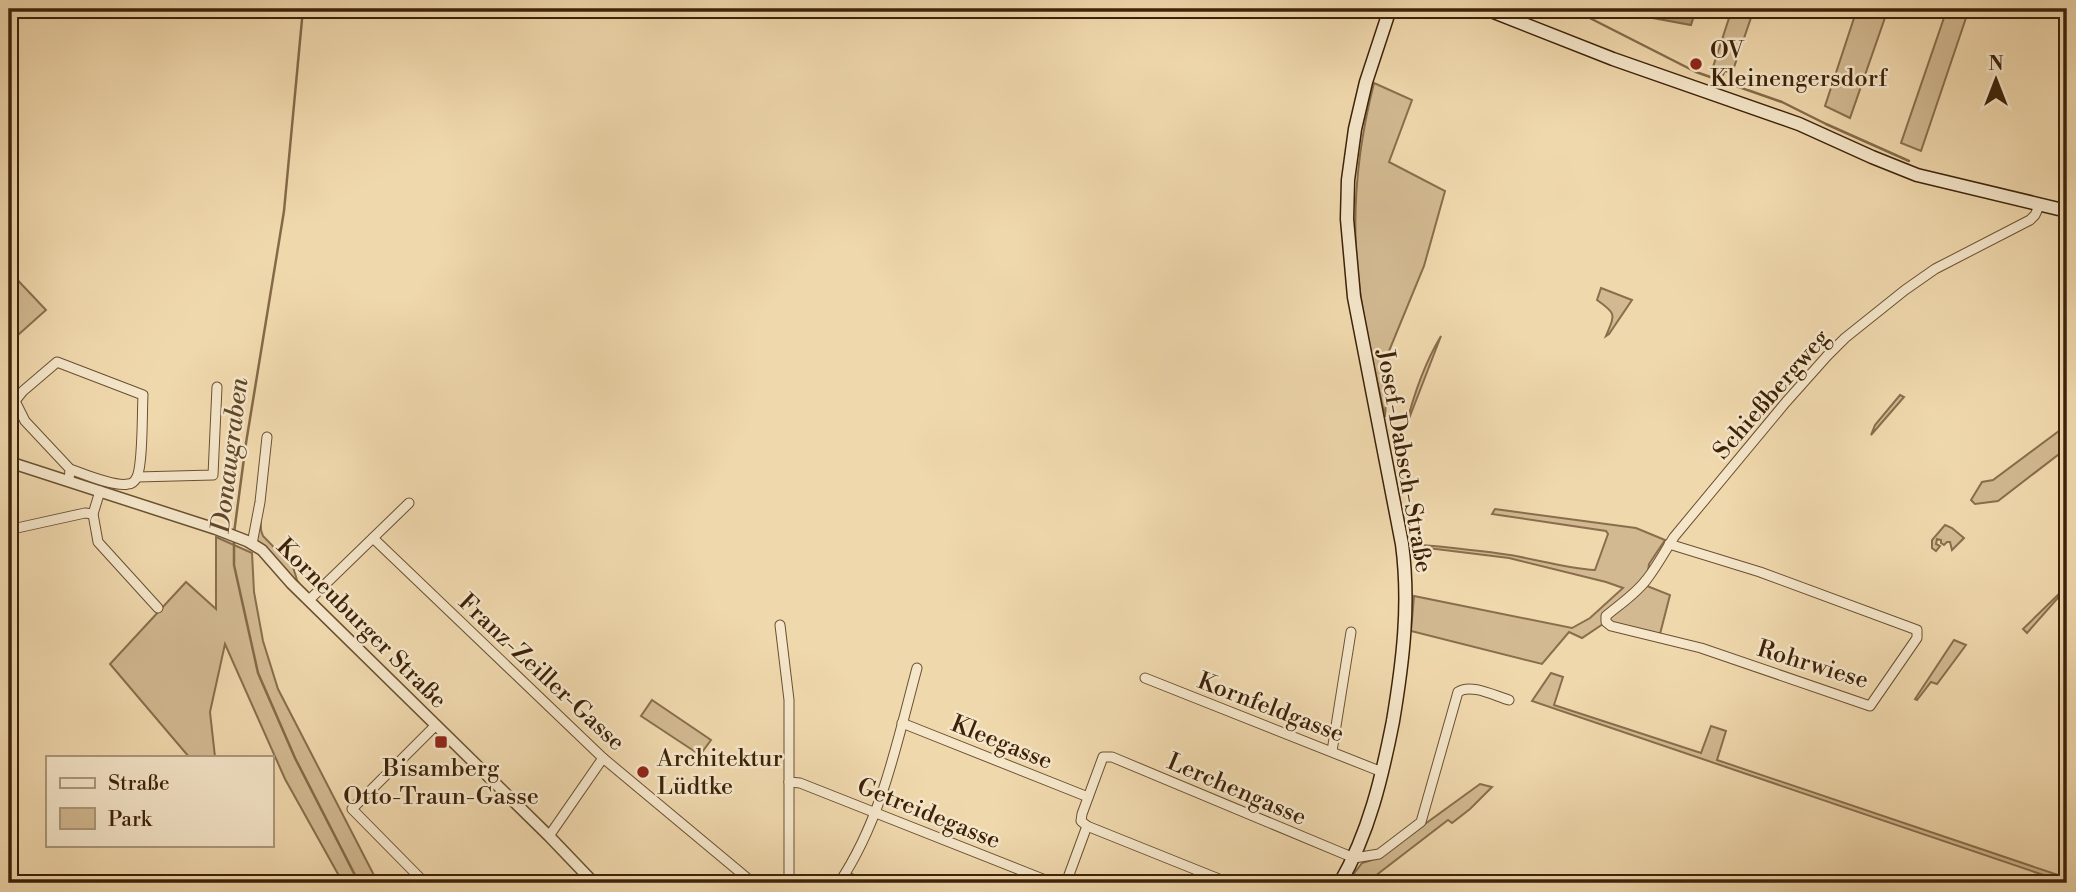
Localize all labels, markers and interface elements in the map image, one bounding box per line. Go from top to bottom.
place label: OV Kleinengersdorf [1710,36,1889,94]
north arrow [1960,46,2030,116]
text: N [1988,52,2004,76]
marker: OV Kleinengersdorf [1688,56,1704,72]
street label: Schießbergweg [1707,323,1837,466]
street label: Josef-Dabsch-Straße [1369,346,1438,575]
water label: Donaugraben [204,375,255,535]
street label: Korneuburger Straße [270,532,453,715]
street label: Franz-Zeiller-Gasse [452,588,631,758]
street label: Rohrwiese [1753,634,1872,696]
street label: Kornfeldgasse [1193,666,1348,750]
street label: Kleegasse [947,709,1057,777]
marker: Bisamberg Otto-Traun-Gasse [433,734,449,750]
place label: Architektur Lüdtke [656,744,783,802]
street label: Lerchengasse [1162,747,1311,833]
place label: Bisamberg Otto-Traun-Gasse [343,754,539,812]
legend [46,756,273,846]
marker: Architektur Lüdtke [635,764,651,780]
text: Straße [108,771,170,797]
street label: Getreidegasse [853,772,1005,856]
text: Park [108,807,153,833]

